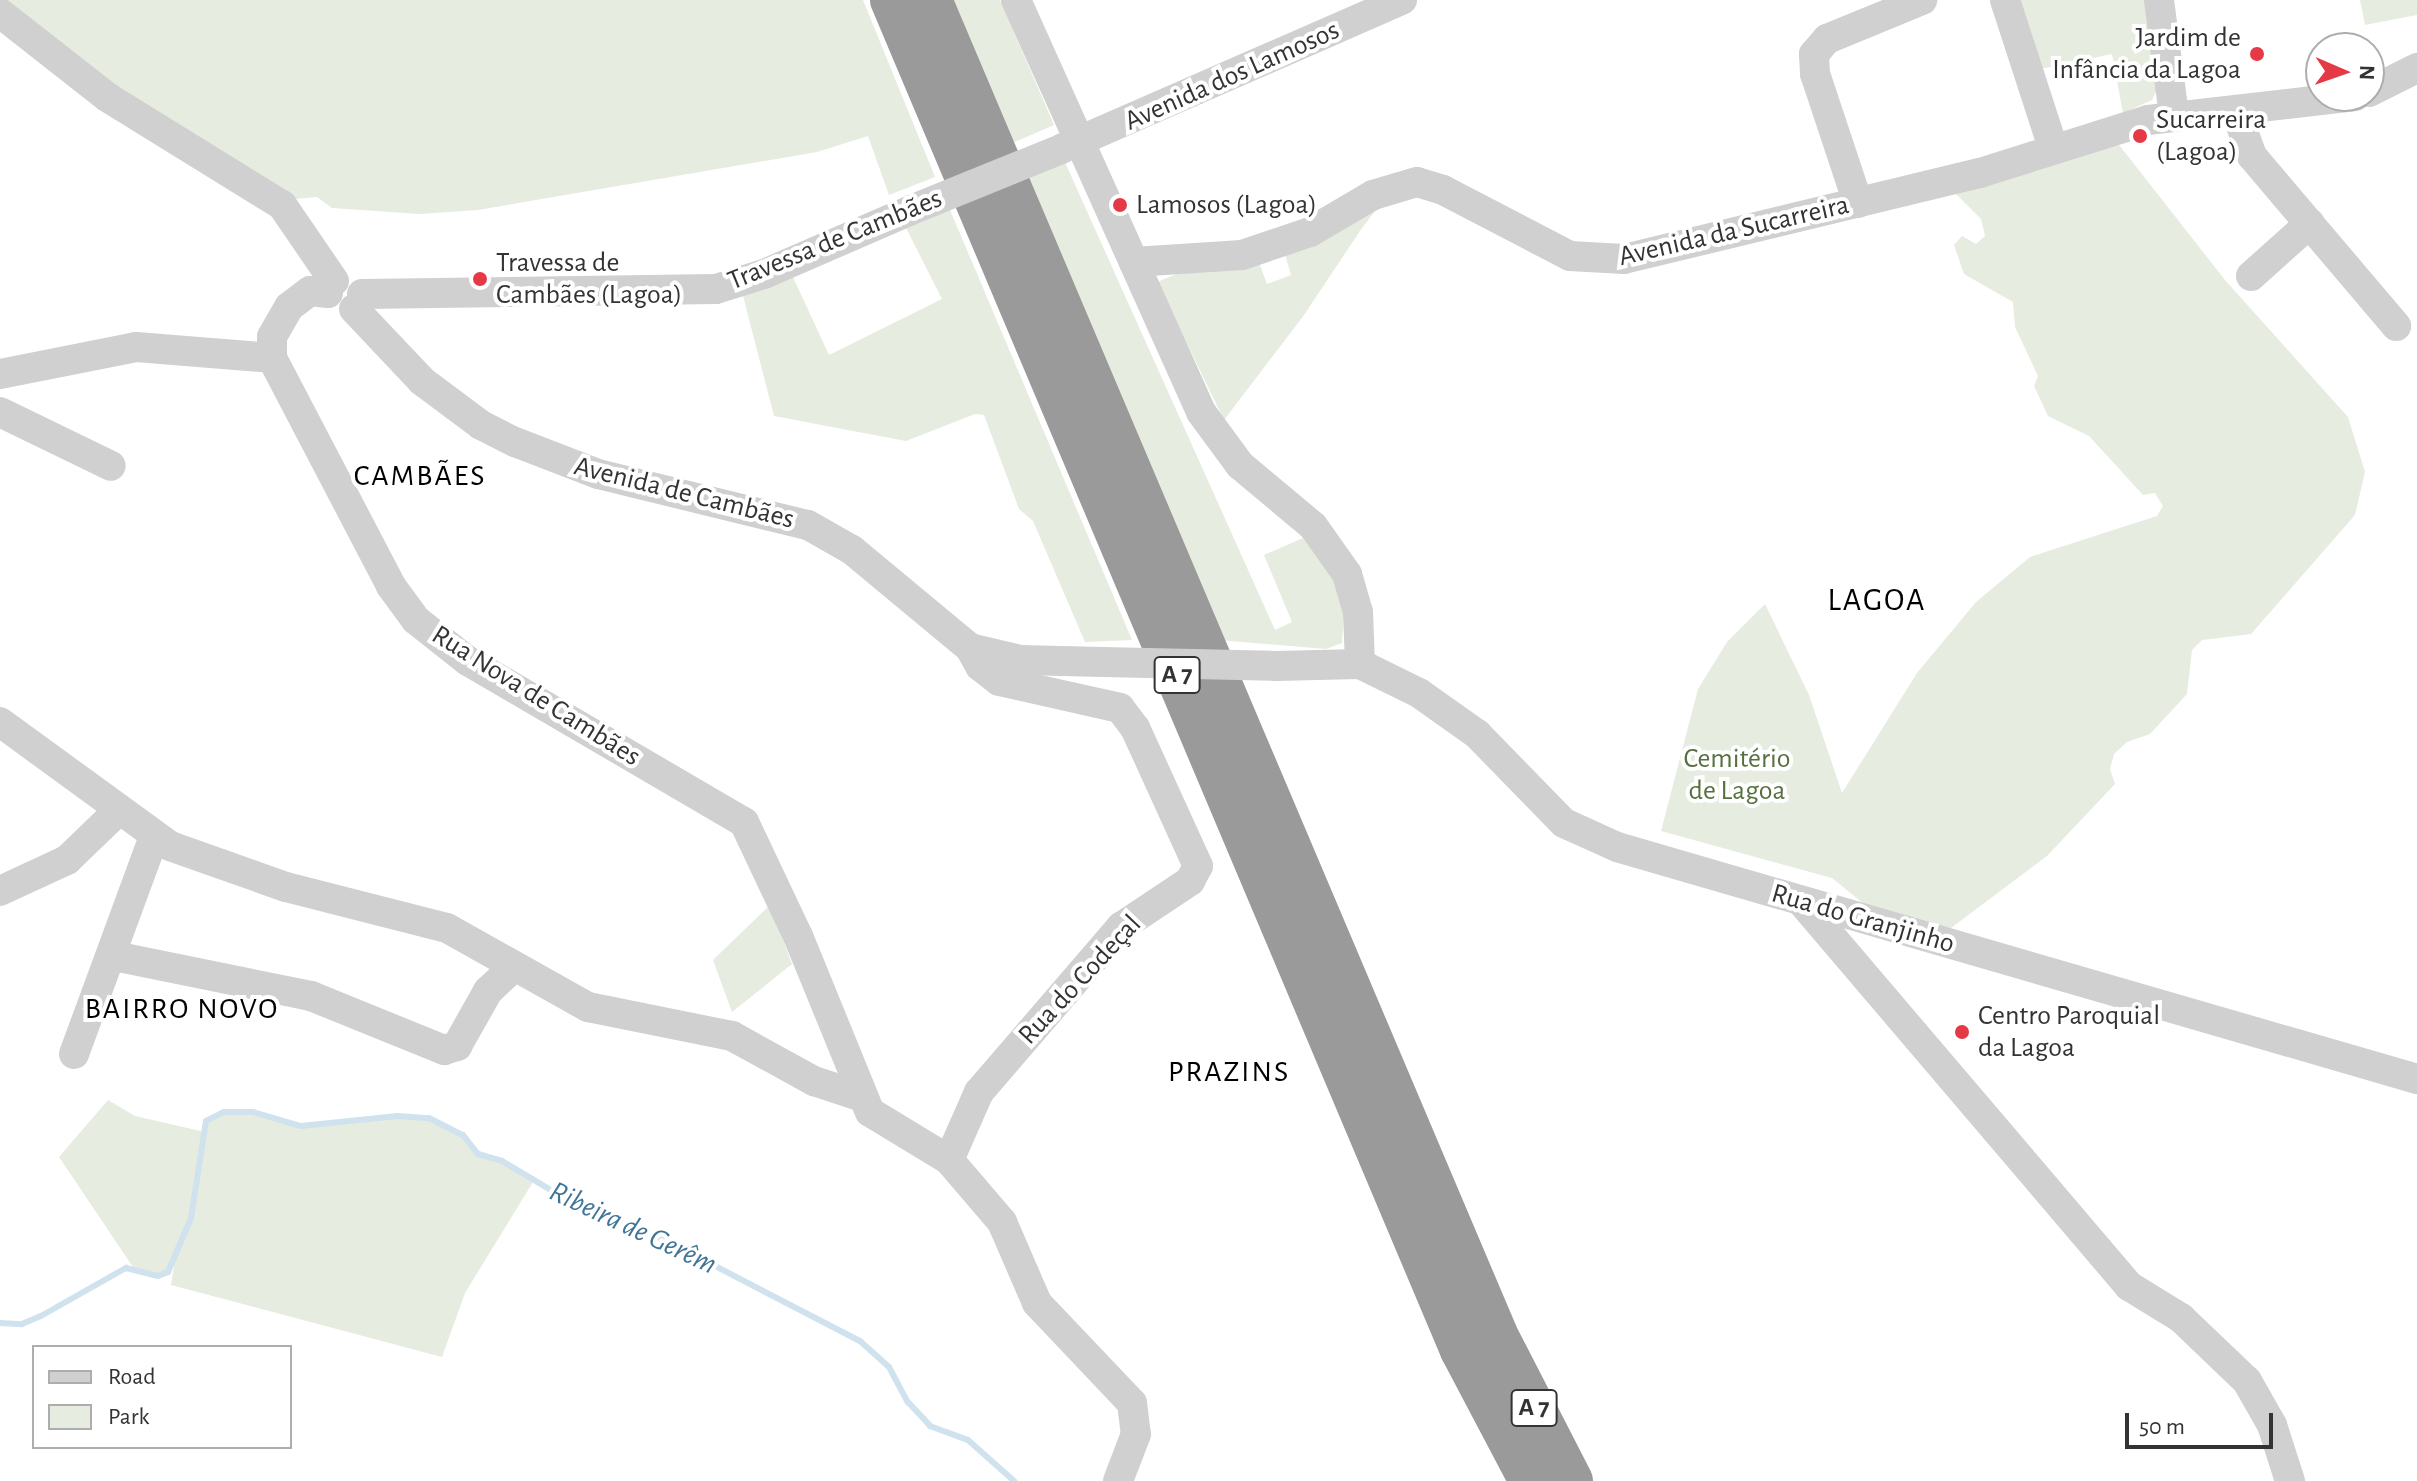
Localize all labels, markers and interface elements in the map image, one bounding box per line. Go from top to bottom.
street label: Avenida dos Lamosos [1119,14,1345,138]
place label: Jardim de Infância da Lagoa [2052,21,2241,87]
north arrow [2305,32,2385,112]
marker: Jardim de Infância da Lagoa [2248,45,2266,63]
text: N [2356,65,2378,81]
place label: Sucarreira (Lagoa) [2156,103,2266,169]
marker: Sucarreira (Lagoa) [2131,127,2149,145]
street label: Travessa de Cambães [723,182,947,298]
place label: Lamosos (Lagoa) [1136,188,1317,222]
street label: Avenida da Sucarreira [1616,188,1852,274]
marker: Lamosos (Lagoa) [1111,196,1129,214]
place label: Travessa de Cambães (Lagoa) [496,246,682,312]
marker: Travessa de Cambães (Lagoa) [471,270,489,288]
street label: Avenida de Cambães [571,449,797,537]
district label: CAMBÃES [354,458,486,494]
district label: LAGOA [1828,581,1926,619]
street label: Rua Nova de Cambães [425,618,647,774]
road number: A 7 [1153,653,1201,697]
park label: Cemitério de Lagoa [1683,742,1791,808]
street label: Rua do Granjinho [1768,877,1958,961]
street label: Rua do Codeçal [1011,908,1149,1052]
district label: BAIRRO NOVO [85,991,279,1027]
place label: Centro Paroquial da Lagoa [1978,999,2160,1065]
marker: Centro Paroquial da Lagoa [1953,1023,1971,1041]
district label: PRAZINS [1168,1054,1290,1090]
water label: Ribeira de Gerêm [544,1174,722,1282]
legend [32,1345,292,1449]
text: Road [108,1365,156,1389]
road number: A 7 [1510,1386,1558,1430]
scale bar [2129,1397,2277,1447]
text: Park [108,1405,149,1429]
text: 50 m [2139,1415,2185,1439]

